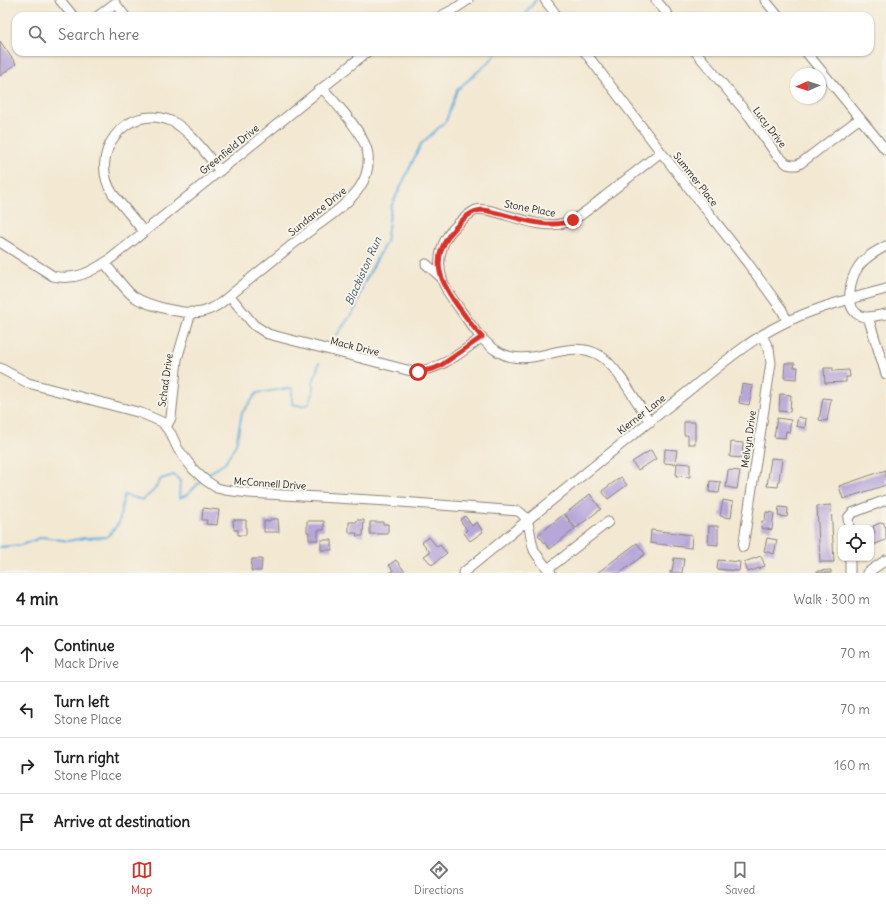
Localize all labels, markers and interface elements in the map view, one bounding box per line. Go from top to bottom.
search box [12,12,874,56]
icon: search [26,23,48,45]
text: Search here [58,25,139,44]
north arrow [790,68,826,104]
street label: Lucy Drive [750,104,789,150]
street label: Greenfield Drive [197,121,262,177]
street label: Summer Place [670,150,721,209]
street label: Sundance Drive [286,184,349,239]
street label: Stone Place [503,197,557,220]
route end [564,211,582,229]
water label: Blackiston Run [342,234,385,307]
street label: Mack Drive [329,334,381,359]
street label: Schad Drive [155,352,176,408]
route start [409,363,427,381]
street label: Klerner Lane [615,391,668,437]
street label: Melvyn Drive [738,409,759,469]
street label: McConnell Drive [233,474,307,493]
map controls [838,525,874,561]
button: locate [838,525,874,561]
text: 4 min [16,588,58,610]
text: Walk · 300 m [794,591,870,608]
text: Continue [54,636,115,655]
icon: ahead [16,643,38,665]
text: 70 m [841,645,870,662]
text: Mack Drive [54,655,119,672]
text: Turn left [54,692,109,711]
icon: left [16,699,38,721]
text: 70 m [841,701,870,718]
text: Stone Place [54,711,122,728]
text: Turn right [54,748,119,767]
icon: right [16,755,38,777]
text: 160 m [834,757,870,774]
text: Stone Place [54,767,122,784]
icon: arrive [16,811,38,833]
text: Arrive at destination [54,812,190,831]
tab: Map [131,859,153,897]
tab: Directions [414,859,464,897]
tab: Saved [725,859,755,897]

